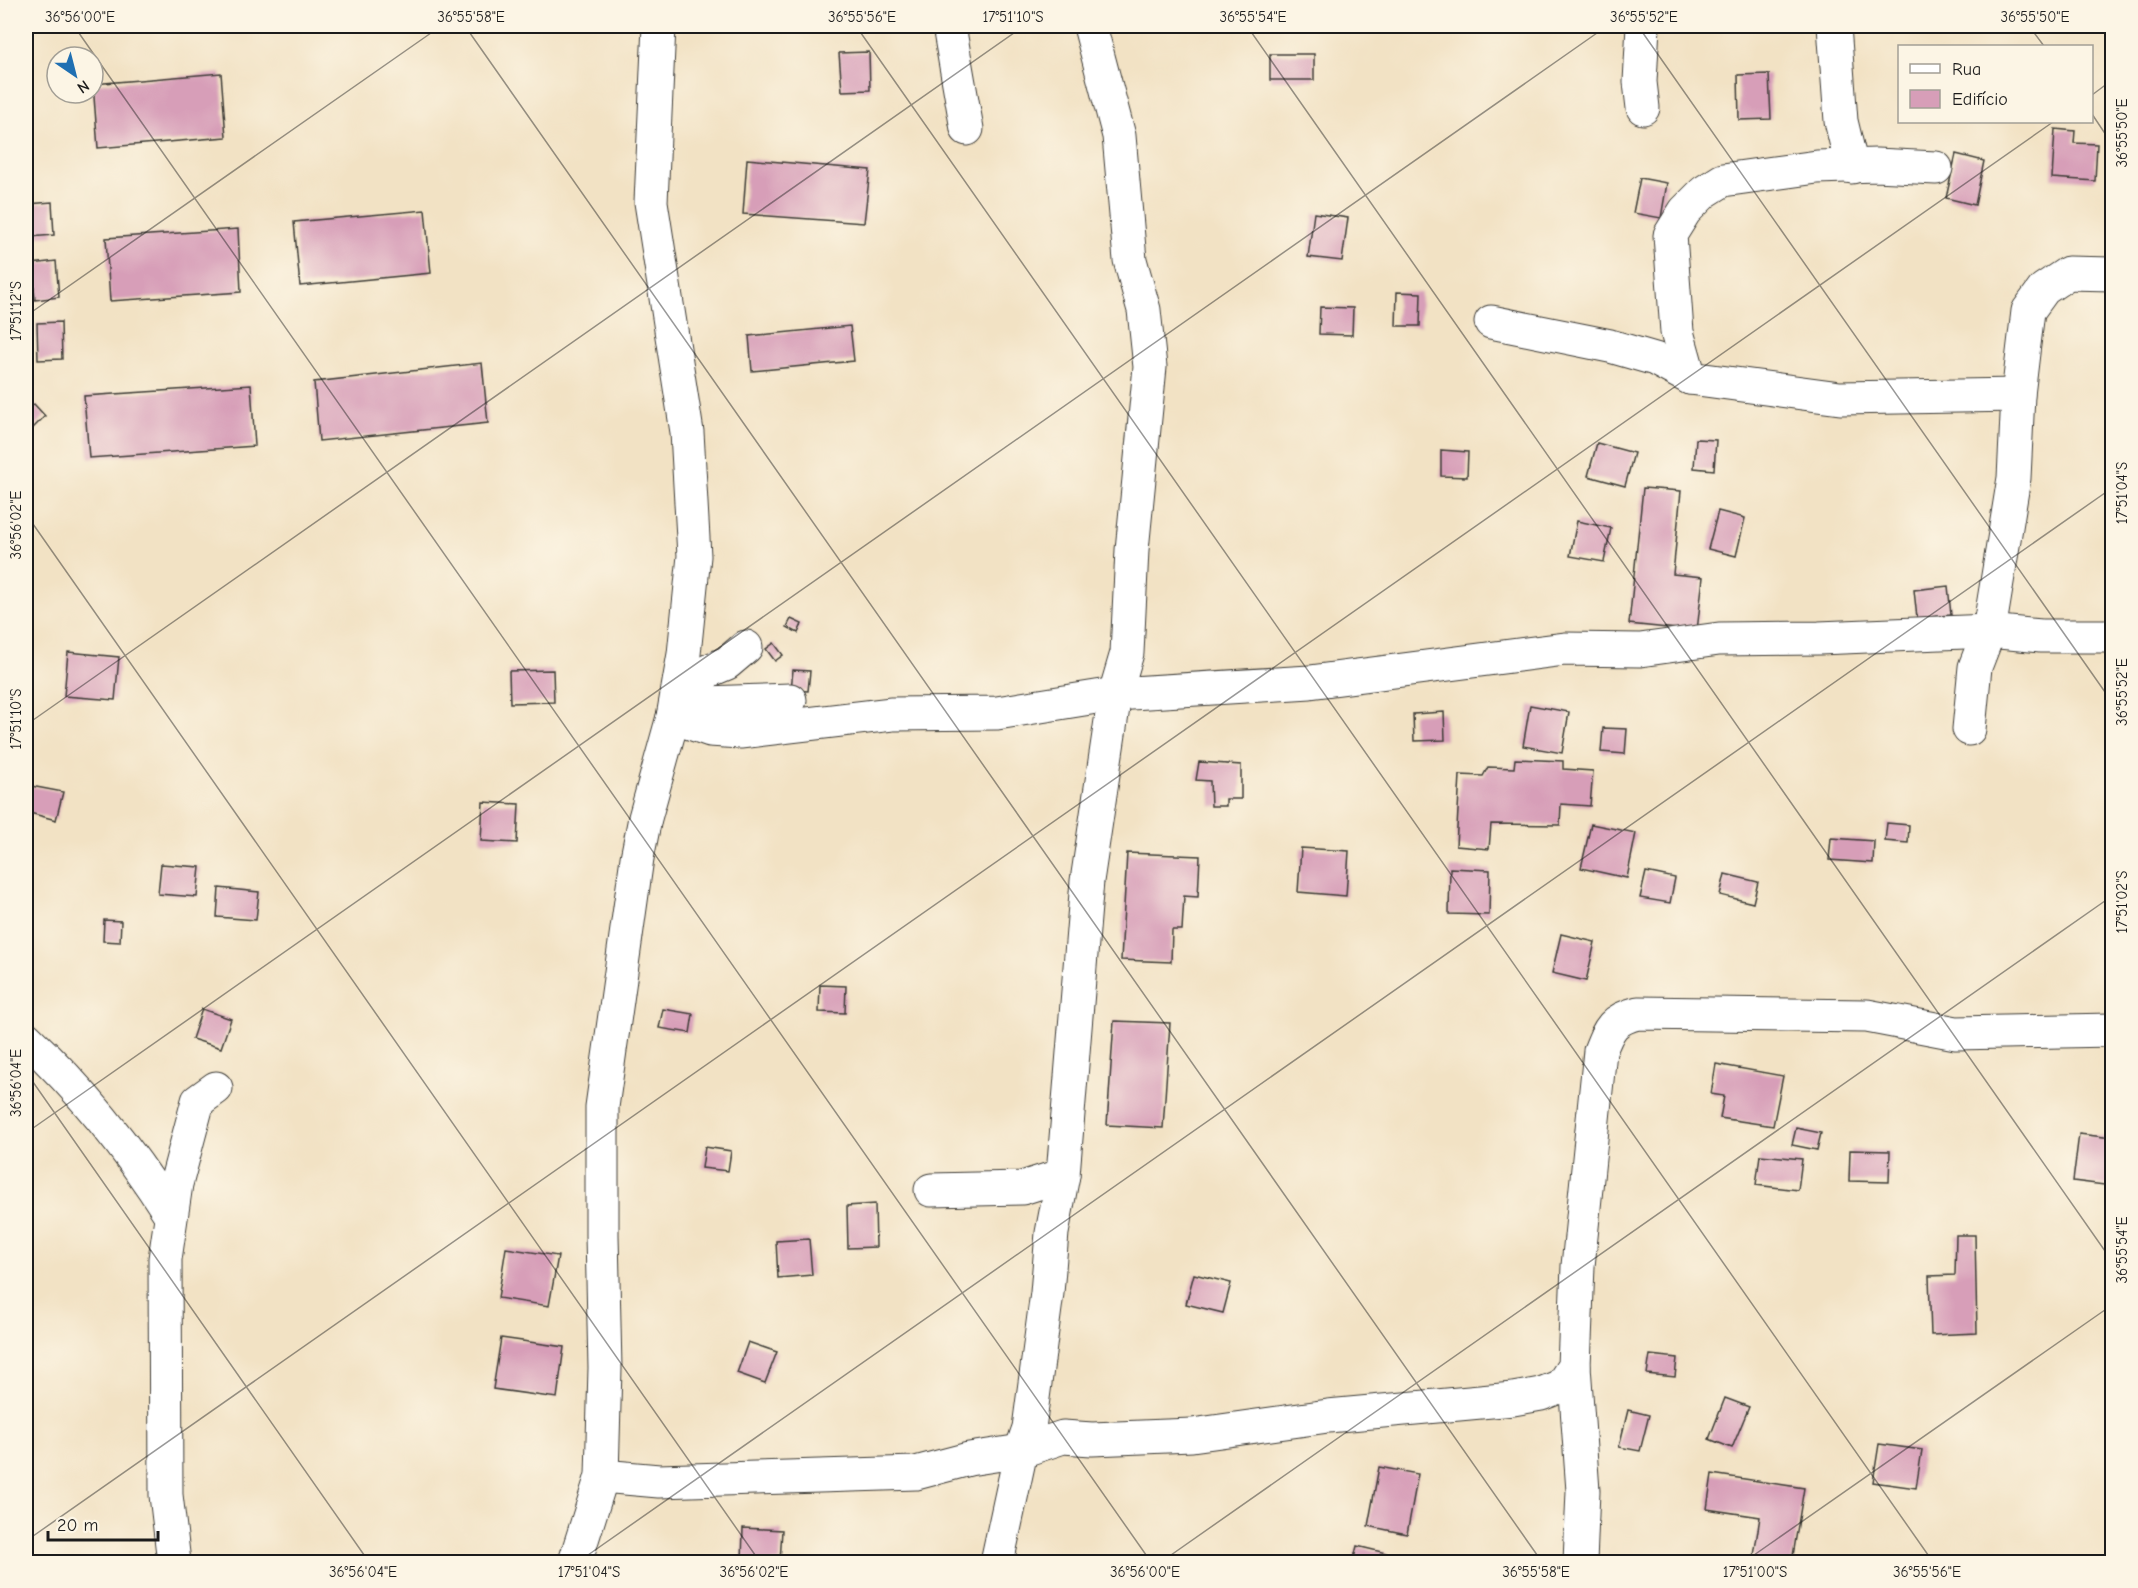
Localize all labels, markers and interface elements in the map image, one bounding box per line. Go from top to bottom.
text: 36°56'00"E [45,8,115,26]
text: 36°55'58"E [437,8,505,26]
text: 36°55'56"E [828,8,896,26]
text: 17°51'10"S [982,8,1044,26]
text: 36°55'54"E [1219,8,1287,26]
text: 36°55'52"E [1610,8,1678,26]
text: 36°55'50"E [2000,8,2070,26]
north arrow [45,45,105,105]
legend [1898,45,2093,123]
text: Rua [1952,59,1981,80]
text: N [74,76,92,97]
text: Edifício [1952,89,2008,110]
text: 36°55'50"E [2113,98,2131,168]
text: 17°51'12"S [7,281,25,341]
text: 17°51'04"S [2113,462,2131,524]
text: 36°56'02"E [7,491,25,559]
text: 36°55'52"E [2113,658,2131,726]
text: 17°51'10"S [7,688,25,750]
text: 17°51'02"S [2113,870,2131,934]
text: 36°56'04"E [7,1049,25,1117]
text: 36°55'54"E [2113,1216,2131,1284]
scale bar [48,1504,158,1542]
text: 20 m [57,1515,98,1536]
text: 36°56'04"E [329,1563,397,1581]
text: 17°51'04"S [558,1563,620,1581]
text: 36°56'02"E [720,1563,788,1581]
text: 36°56'00"E [1110,1563,1180,1581]
text: 36°55'58"E [1502,1563,1570,1581]
text: 17°51'00"S [1723,1563,1787,1581]
text: 36°55'56"E [1893,1563,1961,1581]

